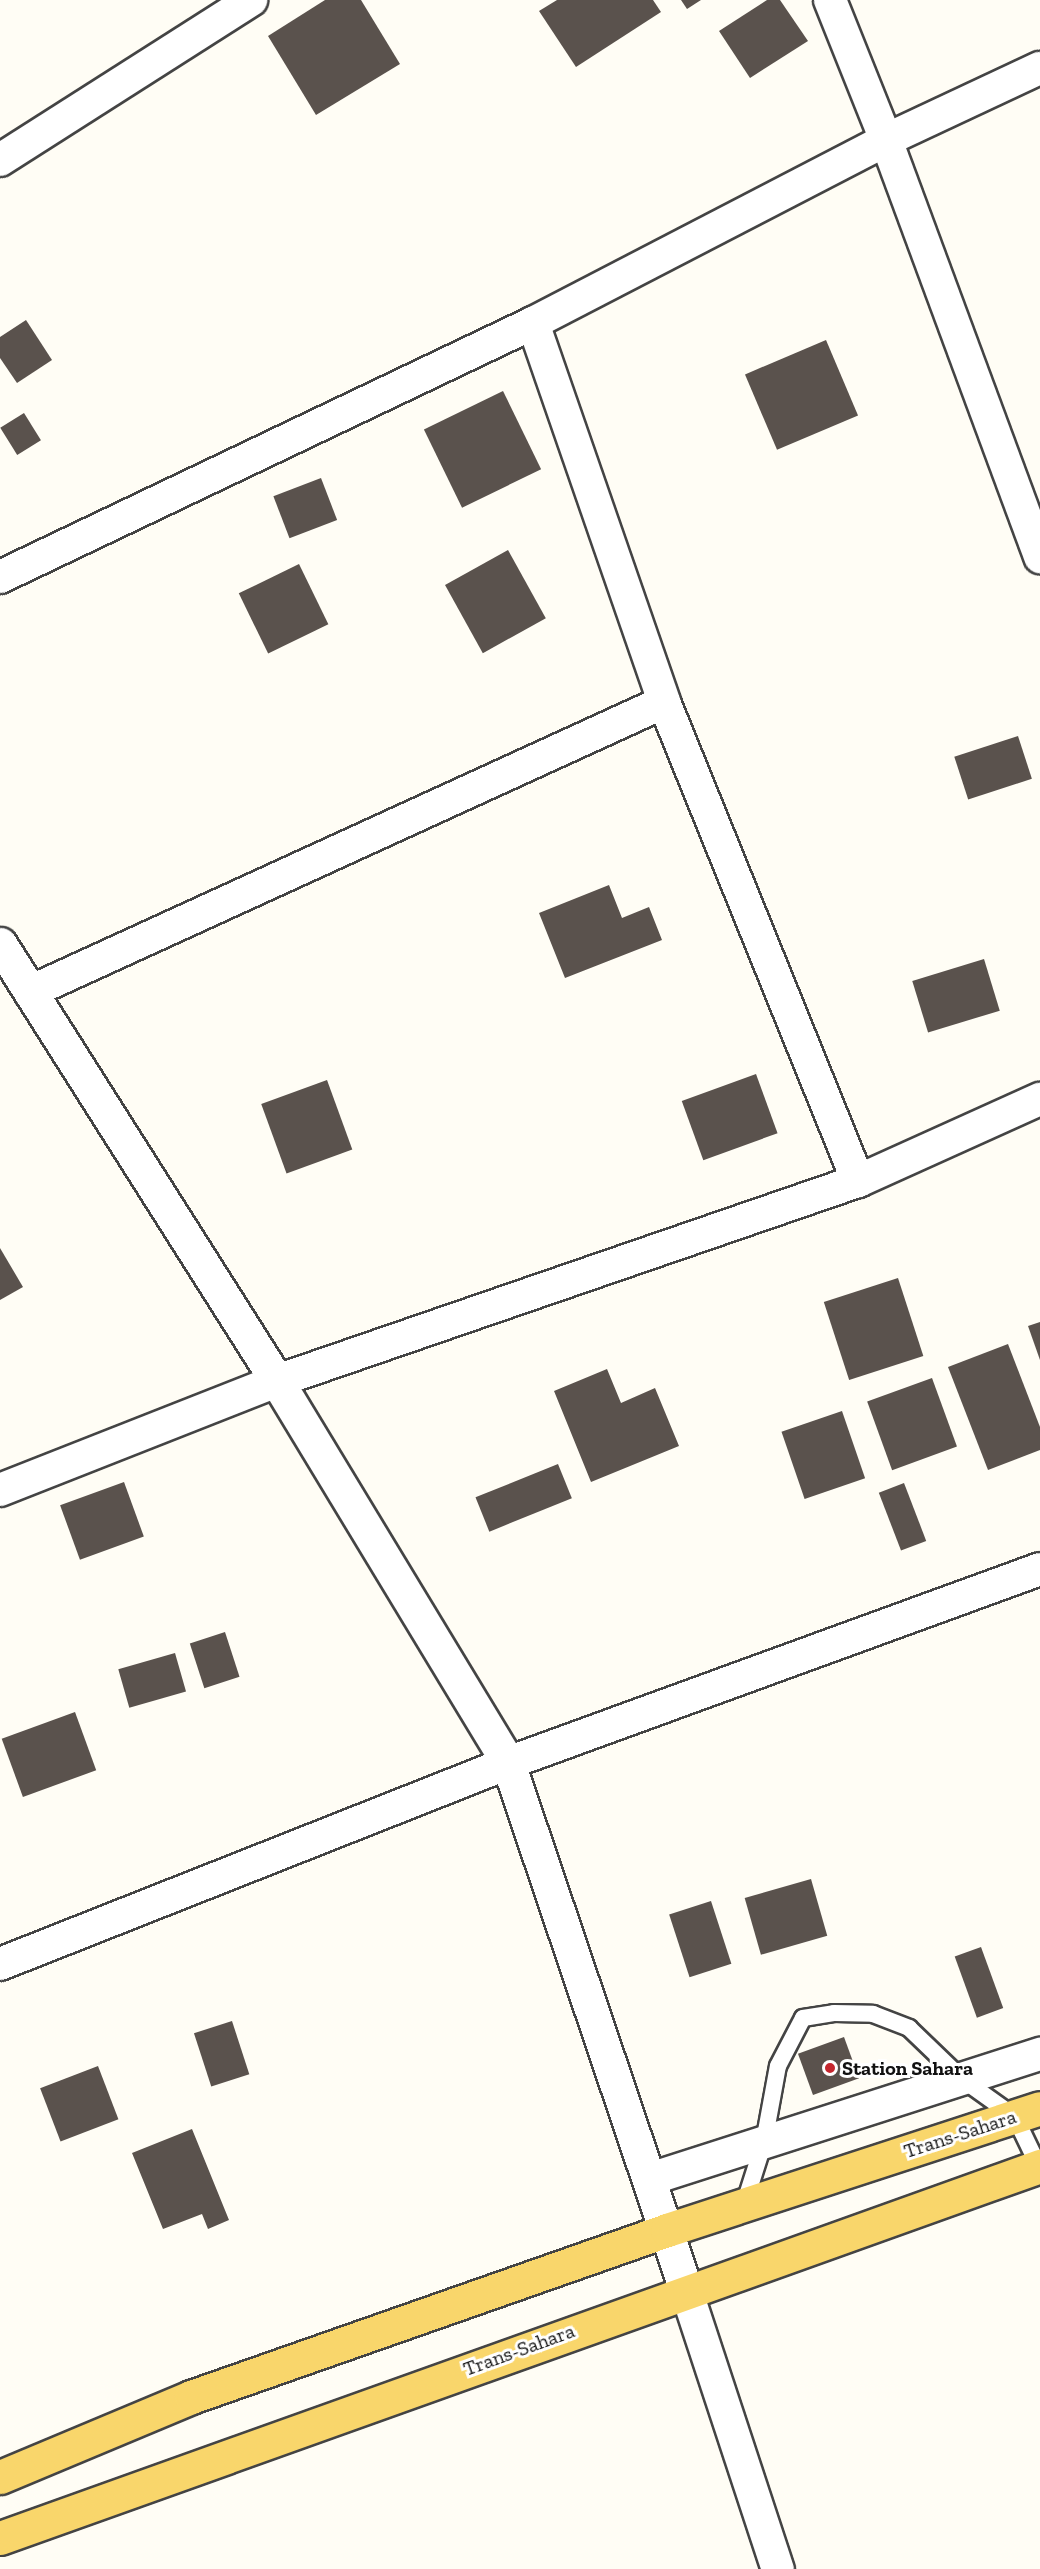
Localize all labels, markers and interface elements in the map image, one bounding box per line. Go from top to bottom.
place label: Station Sahara [842,2056,973,2080]
marker: Station Sahara [823,2061,837,2075]
street label: Trans-Sahara [901,2105,1019,2163]
street label: Trans-Sahara [460,2319,578,2381]

